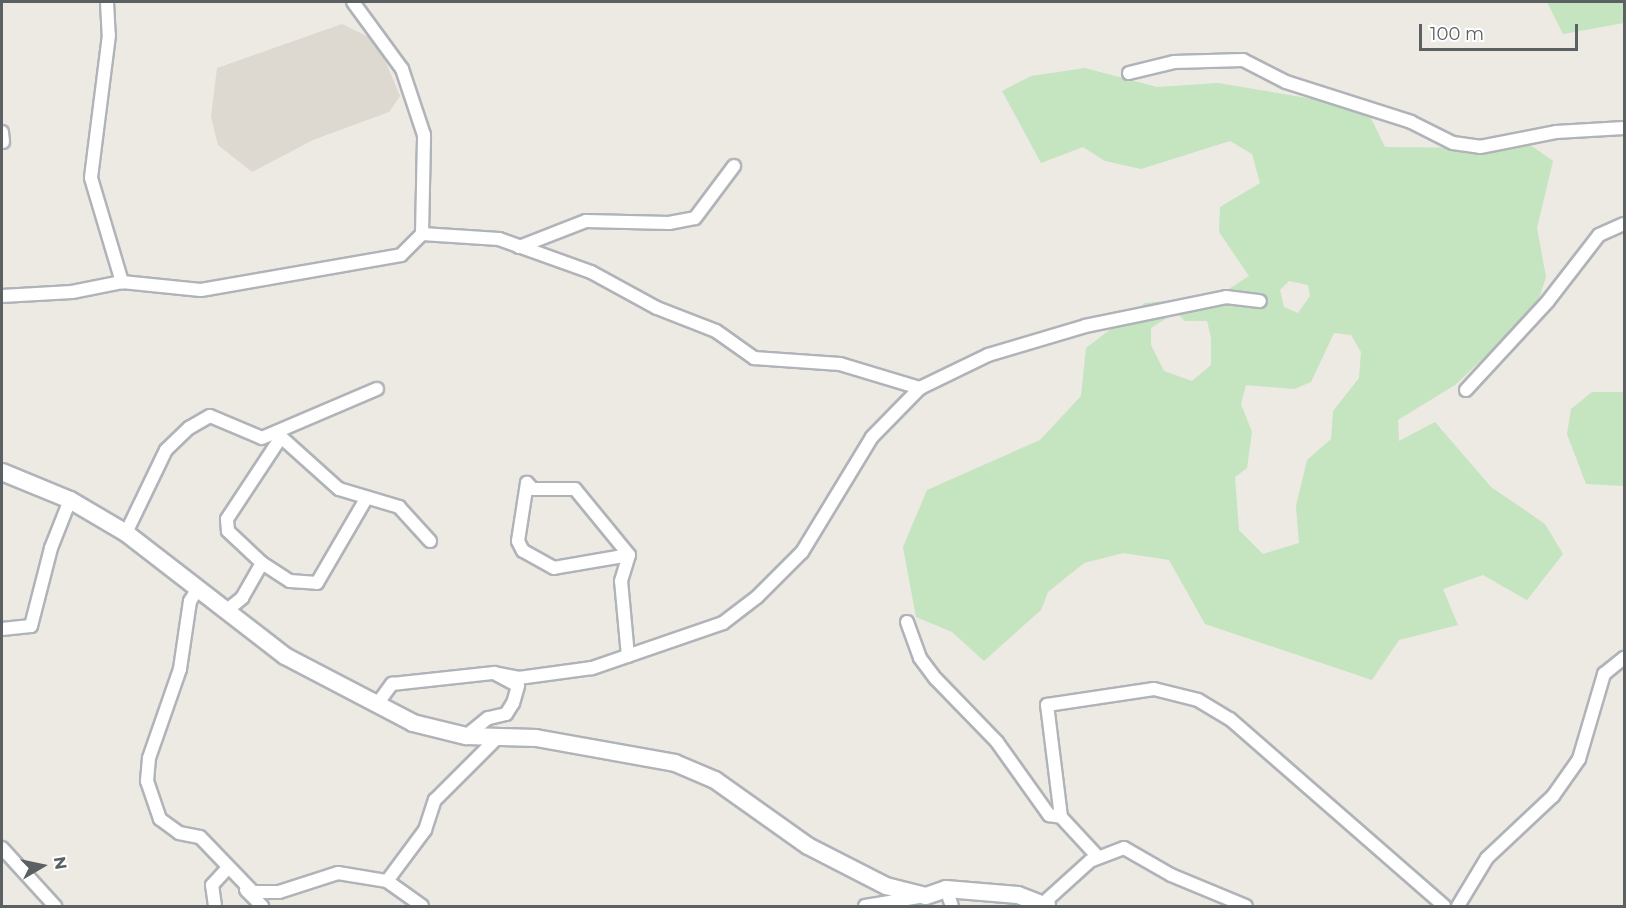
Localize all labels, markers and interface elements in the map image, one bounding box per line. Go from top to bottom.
scale bar [1422,12,1581,50]
text: 100 m [1430,23,1484,45]
north arrow [12,836,72,896]
text: N [50,855,71,871]

